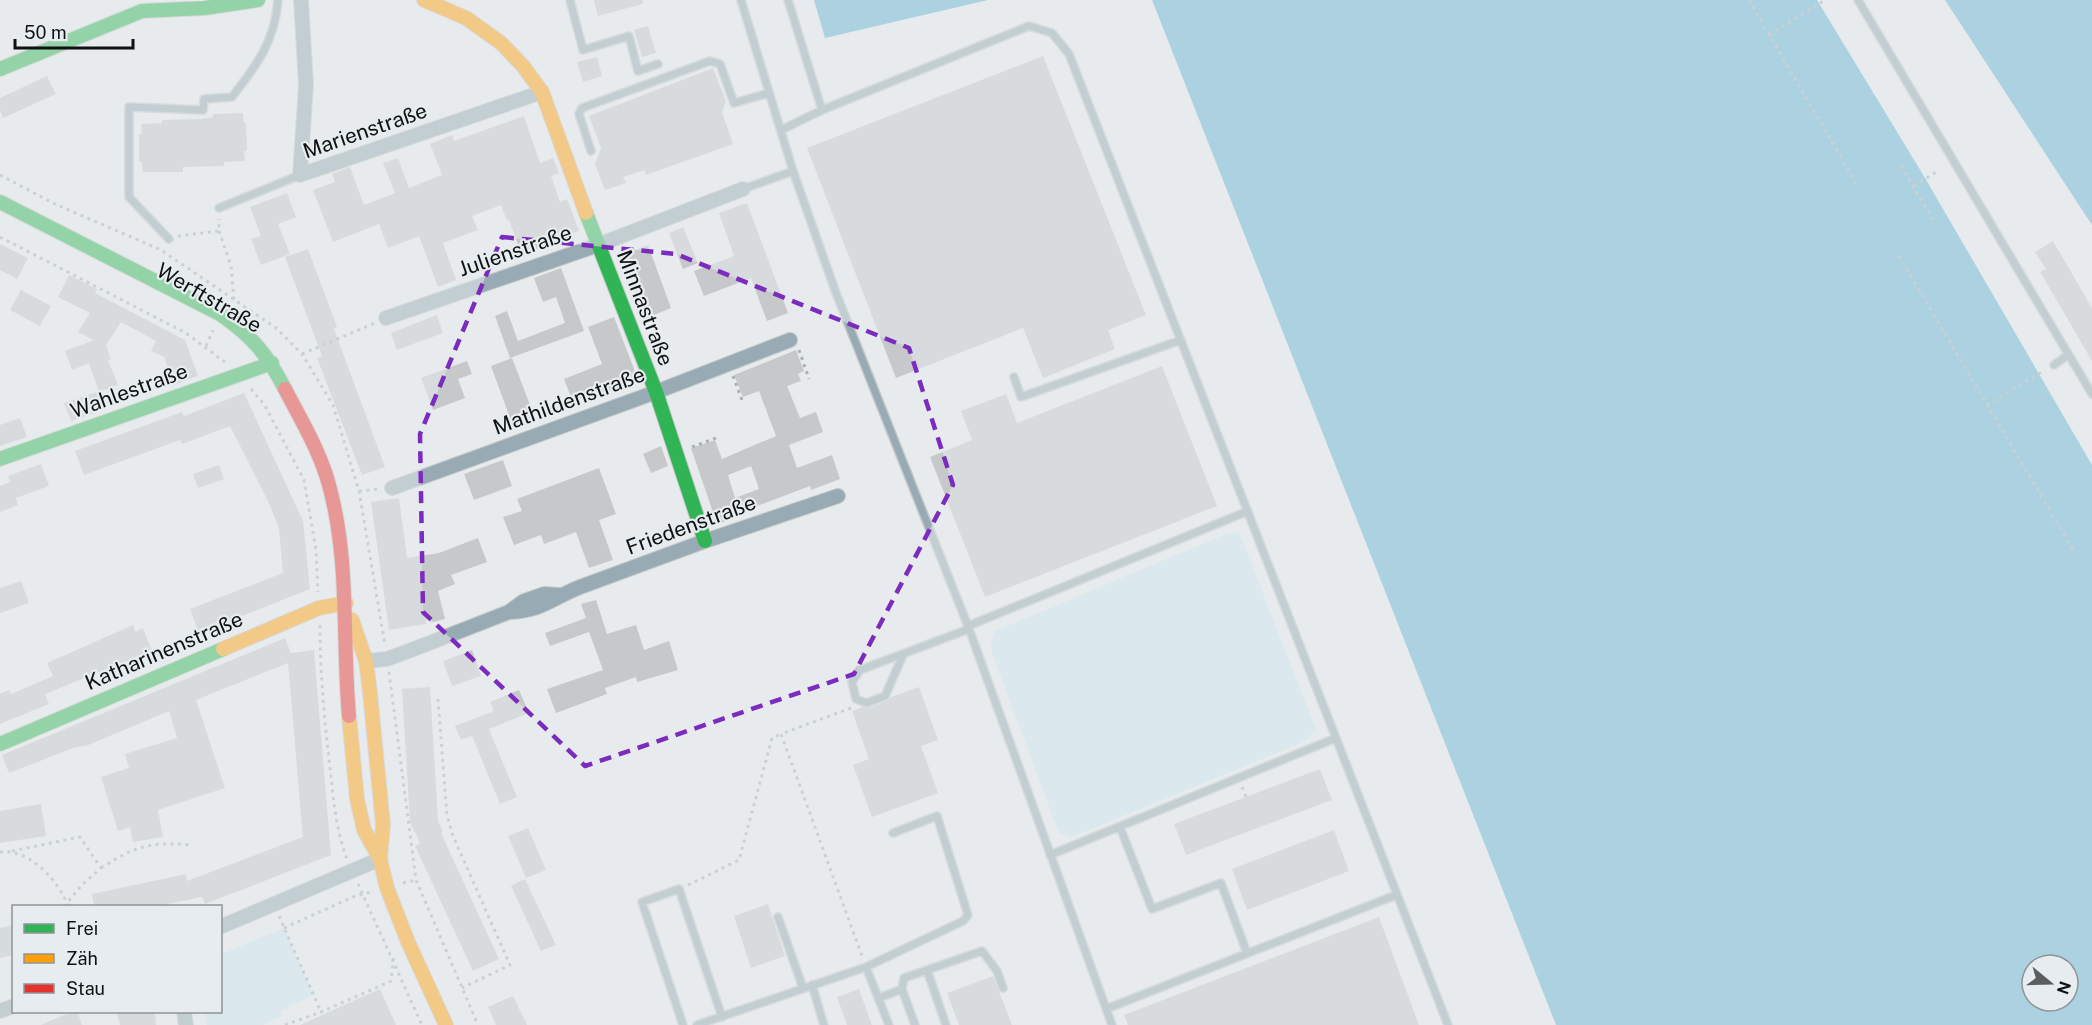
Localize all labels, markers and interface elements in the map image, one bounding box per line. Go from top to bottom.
scale bar [15,12,134,50]
text: 50 m [24,22,67,43]
street label: Marienstraße [299,98,430,163]
street label: Julienstraße [455,219,575,282]
street label: Minnastraße [612,246,679,369]
street label: Werftstraße [152,257,266,338]
street label: Wahlestraße [67,358,191,423]
street label: Mathildenstraße [489,361,648,440]
street label: Friedenstraße [622,489,759,560]
street label: Katharinenstraße [81,606,246,695]
legend [12,905,222,1013]
text: Frei [66,918,98,939]
text: Zäh [66,948,98,969]
north arrow [2020,953,2080,1013]
text: Stau [66,978,105,999]
text: N [2053,979,2075,997]

